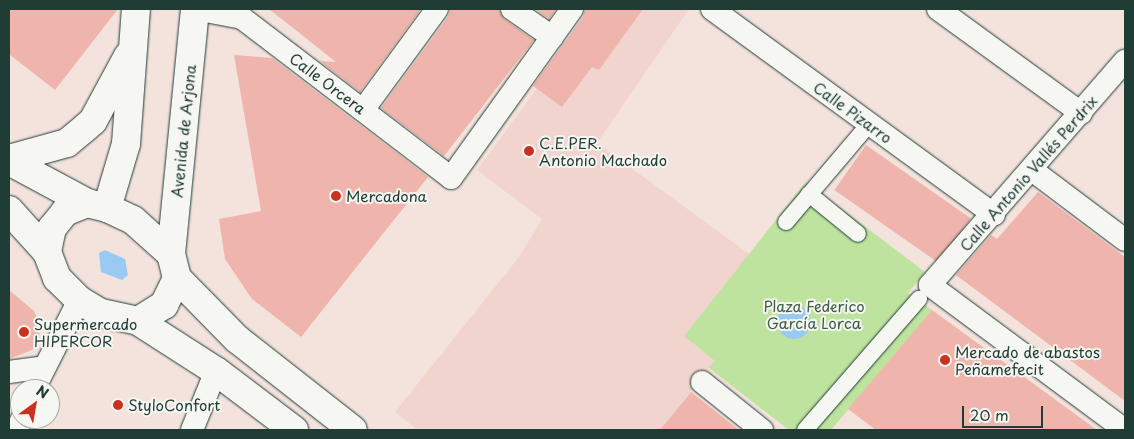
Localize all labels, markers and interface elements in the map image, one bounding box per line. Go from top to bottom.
street label: Calle Orcera [286,48,370,118]
street label: Avenida de Arjona [167,63,199,199]
street label: Calle Pizarro [810,77,896,147]
street label: Calle Antonio Vallés Perdrix [955,91,1101,255]
place label: C.E.PER. Antonio Machado [539,133,667,168]
marker: C.E.PER. Antonio Machado [523,145,535,157]
place label: Mercadona [346,187,427,205]
marker: Mercadona [330,190,342,202]
park label: Plaza Federico García Lorca [763,296,865,331]
place label: Supermercado HIPERCOR [34,314,137,349]
marker: Supermercado HIPERCOR [18,326,30,338]
place label: Mercado de abastos Peñamefecit [955,342,1100,377]
marker: Mercado de abastos Peñamefecit [939,354,951,366]
north arrow [10,379,60,429]
text: N [32,380,53,404]
place label: StyloConfort [128,396,220,414]
scale bar [964,396,1045,428]
marker: StyloConfort [112,399,124,411]
text: 20 m [970,403,1009,426]

